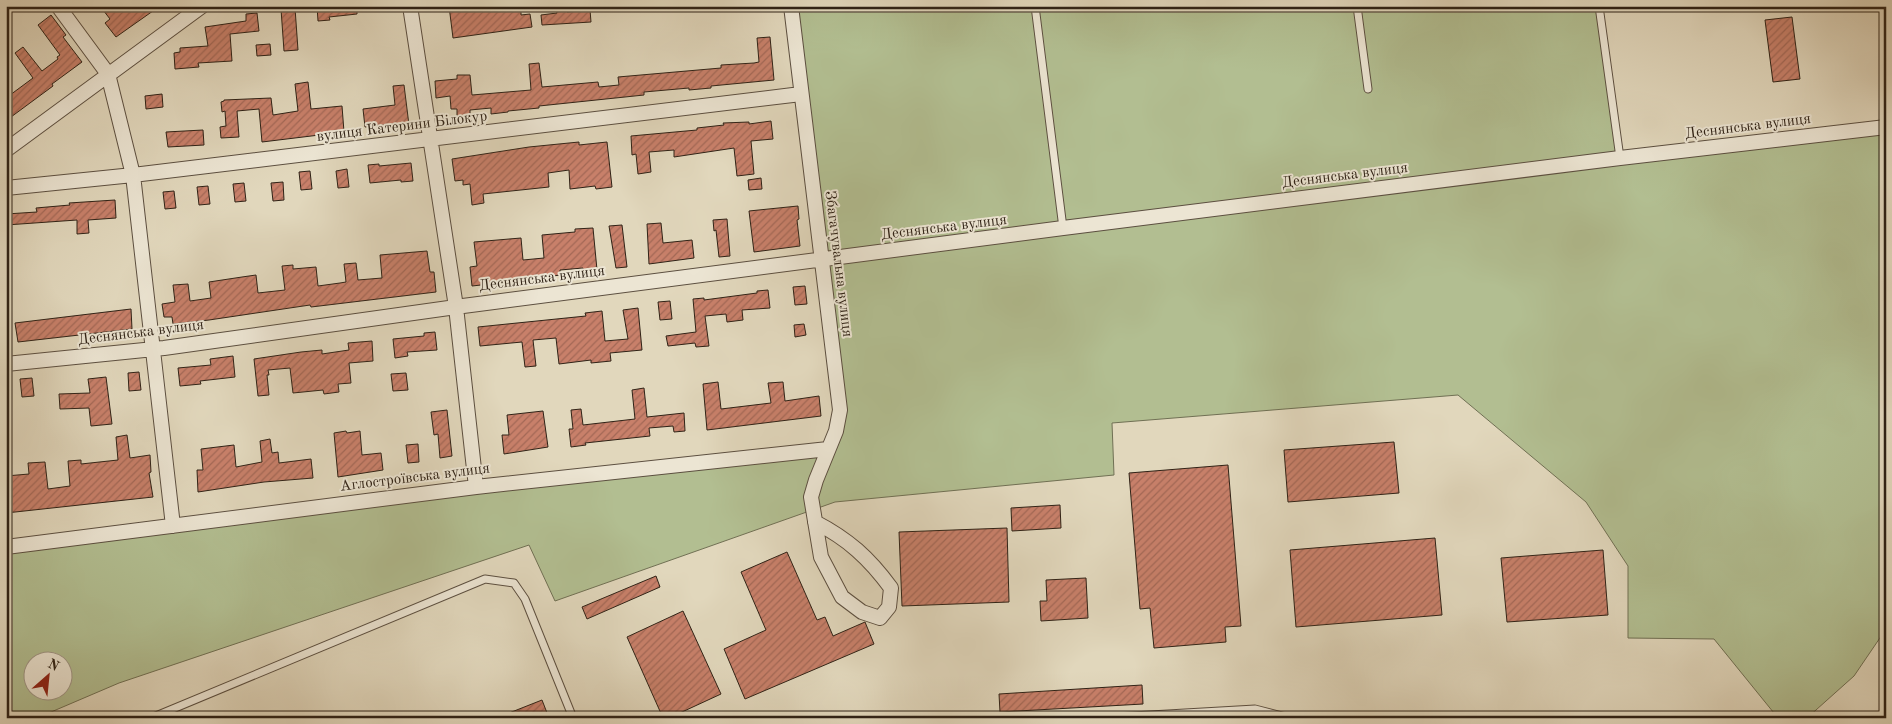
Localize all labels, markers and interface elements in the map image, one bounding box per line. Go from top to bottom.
street label: вулиця Катерини Білокур [316,109,488,145]
street label: Деснянська вулиця [1684,112,1812,142]
street label: Деснянська вулиця [1281,161,1409,191]
street label: Збагачувальна вулиця [822,190,854,338]
street label: Деснянська вулиця [880,213,1008,243]
street label: Деснянська вулиця [478,264,606,294]
street label: Деснянська вулиця [77,318,205,348]
street label: Аглостроївська вулиця [339,461,491,495]
north arrow [22,652,72,702]
text: N [46,657,62,674]

